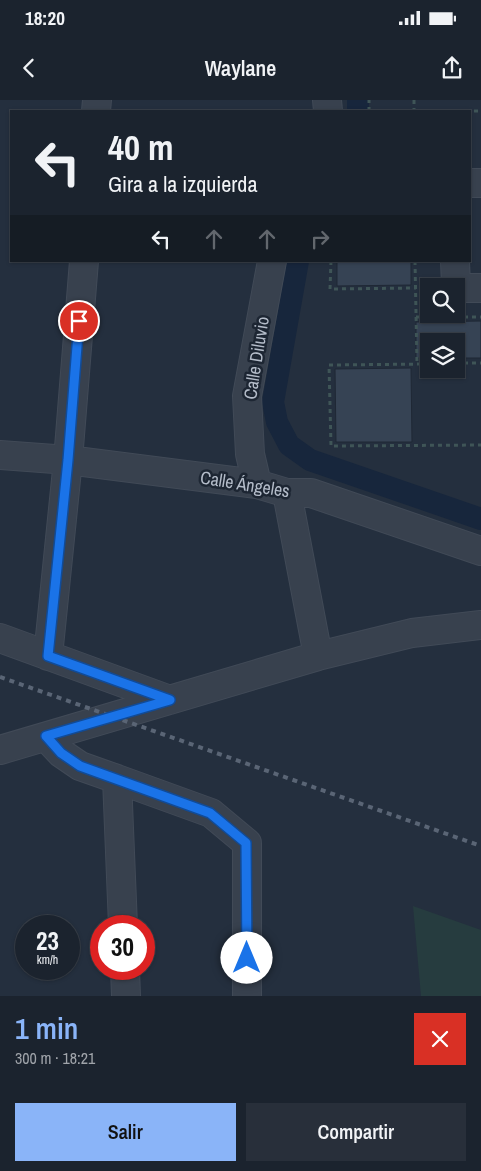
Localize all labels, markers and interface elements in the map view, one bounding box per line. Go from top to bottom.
text: 18:20 [25,5,65,31]
text: Waylane [205,53,276,83]
icon: back [15,54,43,82]
icon: share [438,54,466,82]
text: 40 m [108,124,173,171]
icon: left [25,130,90,195]
text: Gira a la izquierda [108,169,257,199]
icon: left [147,225,175,253]
icon: ahead [200,225,228,253]
icon: ahead [253,225,281,253]
icon: right [306,225,334,253]
map controls [420,278,465,378]
button: search [420,278,465,323]
pin [58,300,100,342]
icon: arrive [65,307,93,335]
street label: Calle Diluvio [237,315,275,401]
button: layers [420,333,465,378]
street label: Calle Ángeles [198,465,292,503]
speed limit sign: 30 [90,915,155,980]
text: 23 [36,924,59,958]
position arrow [220,931,272,983]
text: km/h [37,952,58,968]
text: 1 min [15,1008,78,1048]
button: close [414,1013,466,1065]
text: 300 m · 18:21 [15,1047,95,1069]
button: Salir [15,1103,236,1161]
button: Compartir [246,1103,466,1161]

